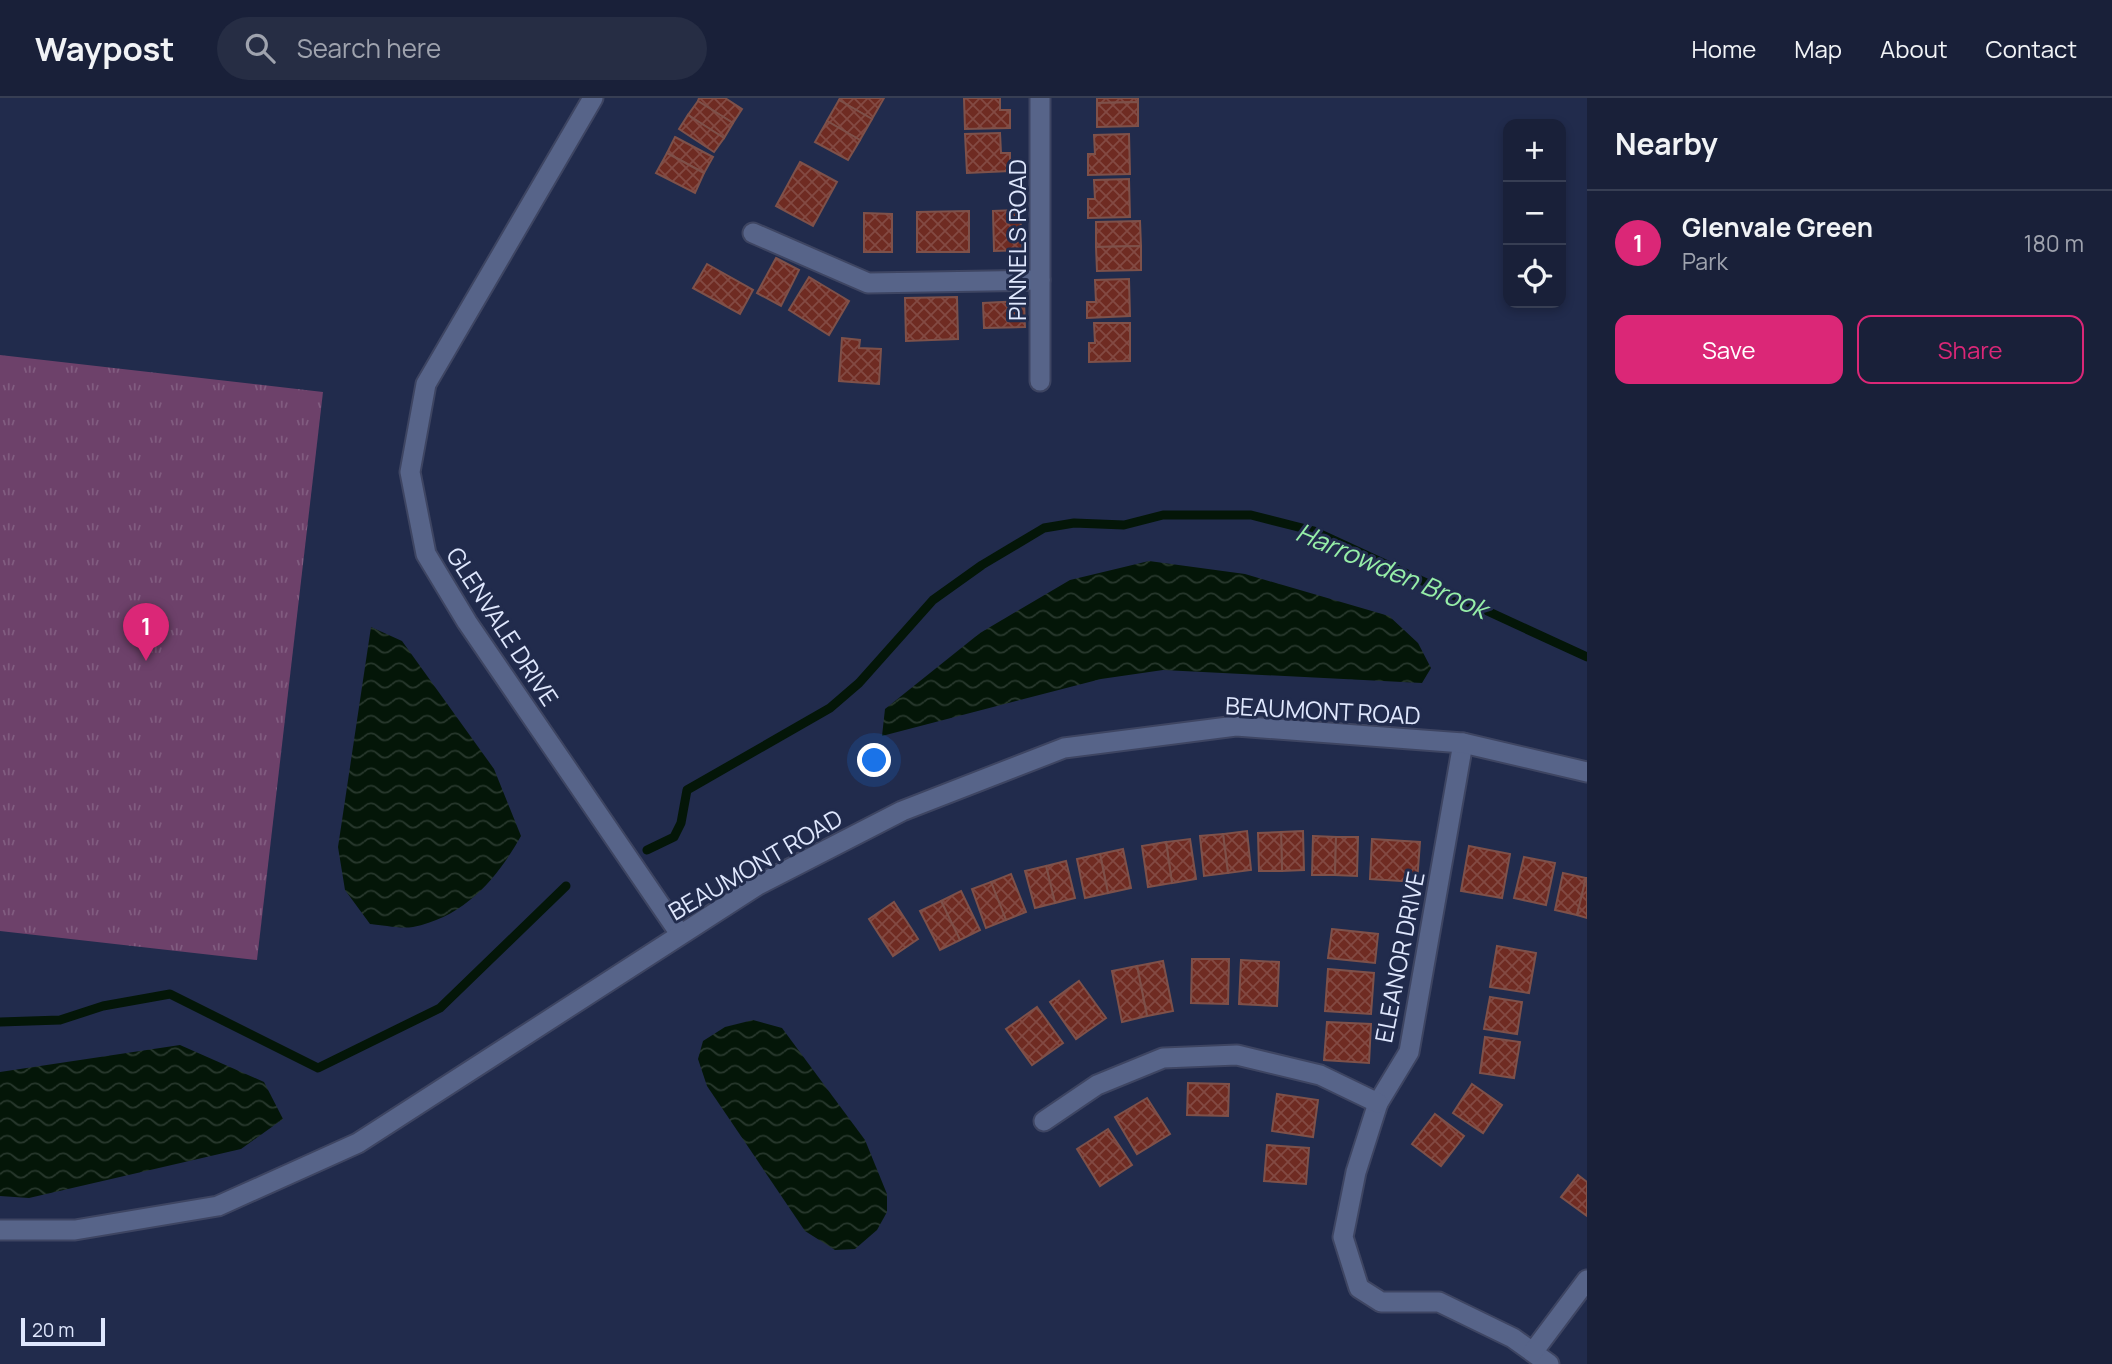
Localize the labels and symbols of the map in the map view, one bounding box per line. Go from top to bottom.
street label: PINNELS ROAD [1000,159,1033,321]
water label: Harrowden Brook [1291,513,1497,628]
street label: GLENVALE DRIVE [439,540,567,712]
pin: 1 [123,603,169,661]
street label: BEAUMONT ROAD [1224,688,1422,732]
your location [857,743,891,777]
street label: BEAUMONT ROAD [662,801,848,927]
street label: ELEANOR DRIVE [1366,869,1432,1045]
scale bar [21,1315,105,1347]

